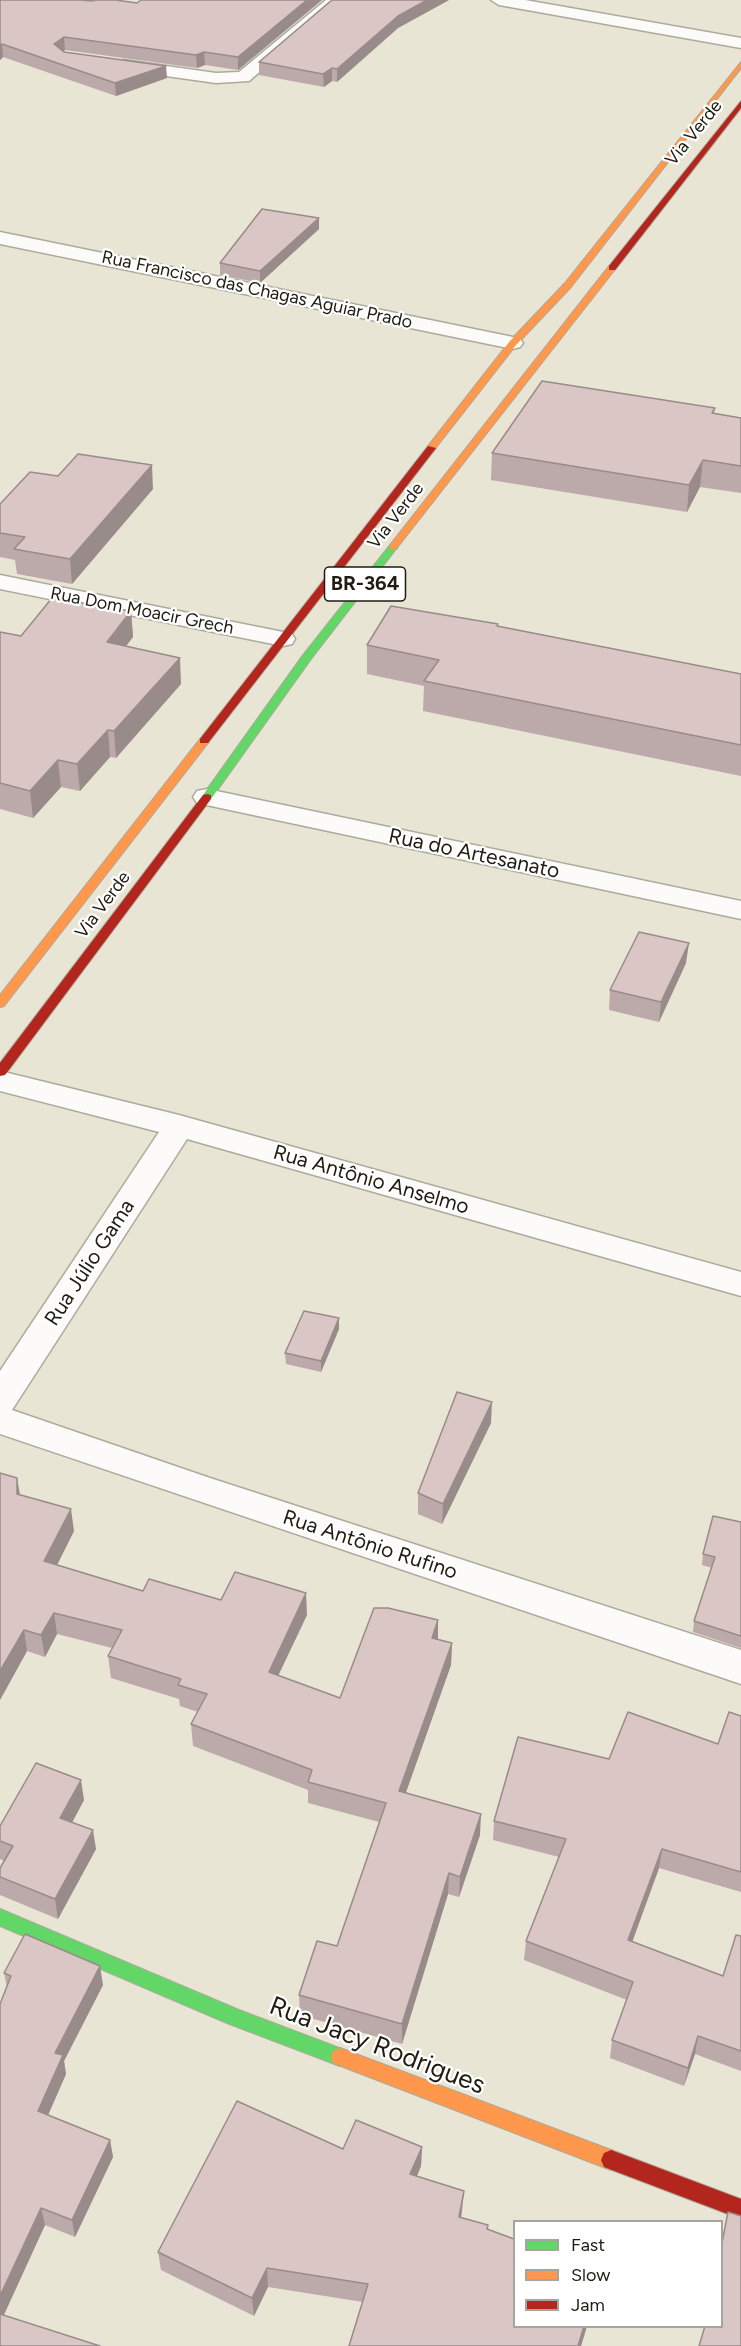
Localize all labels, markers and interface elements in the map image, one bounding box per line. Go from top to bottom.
street label: Via Verde [661,96,727,170]
street label: Rua Francisco das Chagas Aguiar Prado [100,246,414,334]
street label: Via Verde [363,478,429,554]
road number: BR-364 [324,567,406,601]
street label: Rua Dom Moacir Grech [49,583,235,639]
street label: Rua do Artesanato [386,824,562,884]
street label: Via Verde [71,867,135,943]
street label: Rua Antônio Anselmo [270,1140,472,1220]
street label: Rua Júlio Gama [40,1195,140,1331]
street label: Rua Antônio Rufino [280,1505,460,1585]
street label: Rua Jacy Rodrigues [265,1991,489,2101]
legend [513,2220,723,2328]
text: Fast [571,2234,605,2256]
text: Slow [571,2264,610,2286]
text: Jam [571,2294,605,2316]

